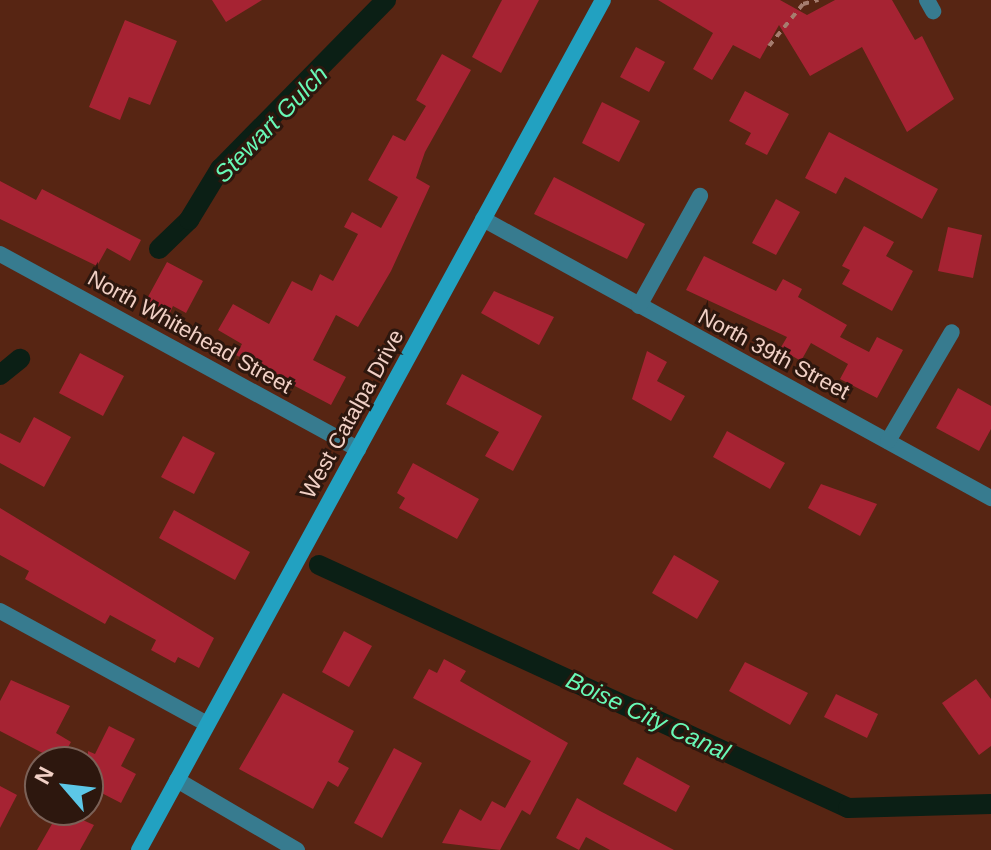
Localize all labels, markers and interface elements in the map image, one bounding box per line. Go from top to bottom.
water label: Stewart Gulch [208,60,334,188]
street label: North Whitehead Street [83,265,297,399]
street label: North 39th Street [694,303,854,405]
street label: West Catalpa Drive [295,325,409,503]
water label: Boise City Canal [562,665,734,767]
north arrow [24,746,104,826]
text: N [29,763,59,788]

